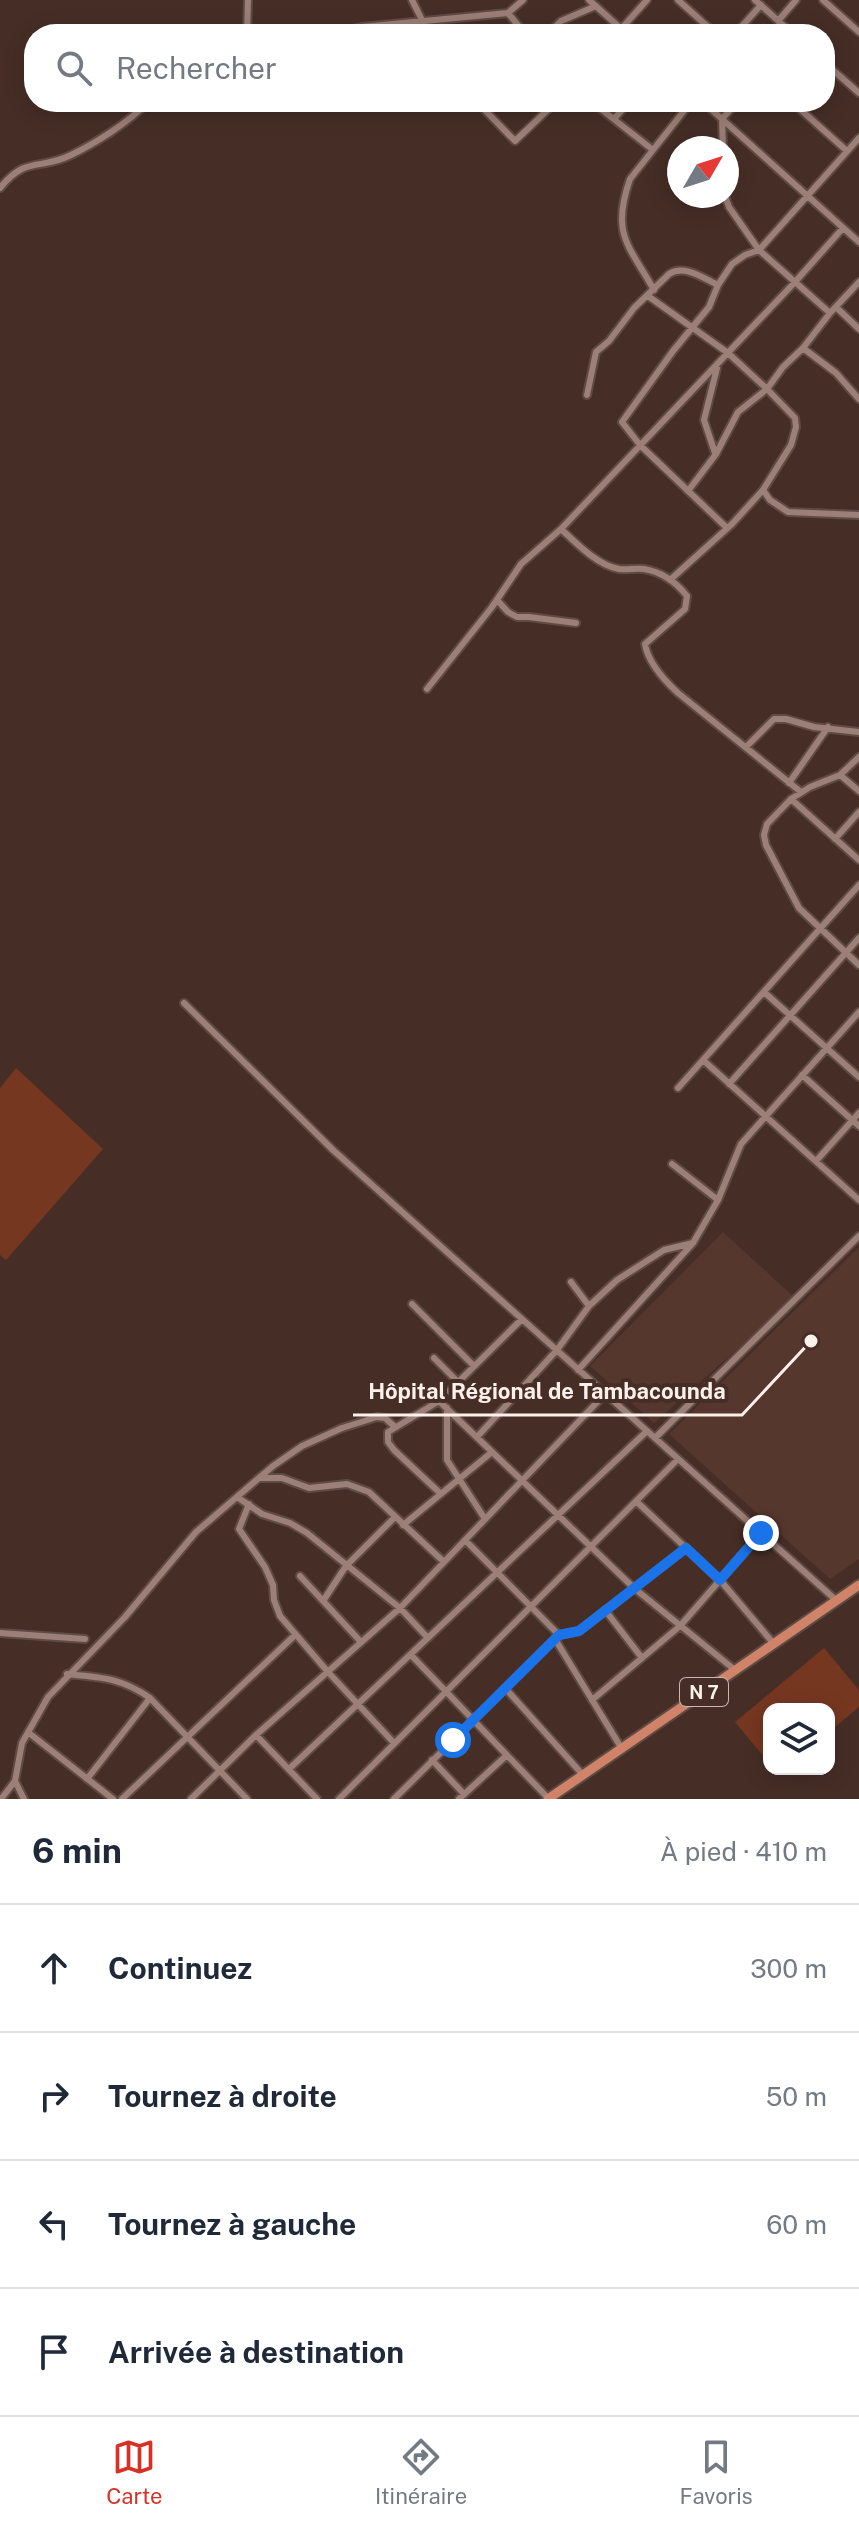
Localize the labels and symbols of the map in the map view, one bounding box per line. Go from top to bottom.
north arrow [667,136,739,208]
callout: Hôpital Régional de Tambacounda [353,1369,742,1415]
text: Hôpital Régional de Tambacounda [368,1378,726,1404]
route end [743,1515,779,1551]
road number: N 7 [680,1678,728,1706]
route start [435,1722,471,1758]

